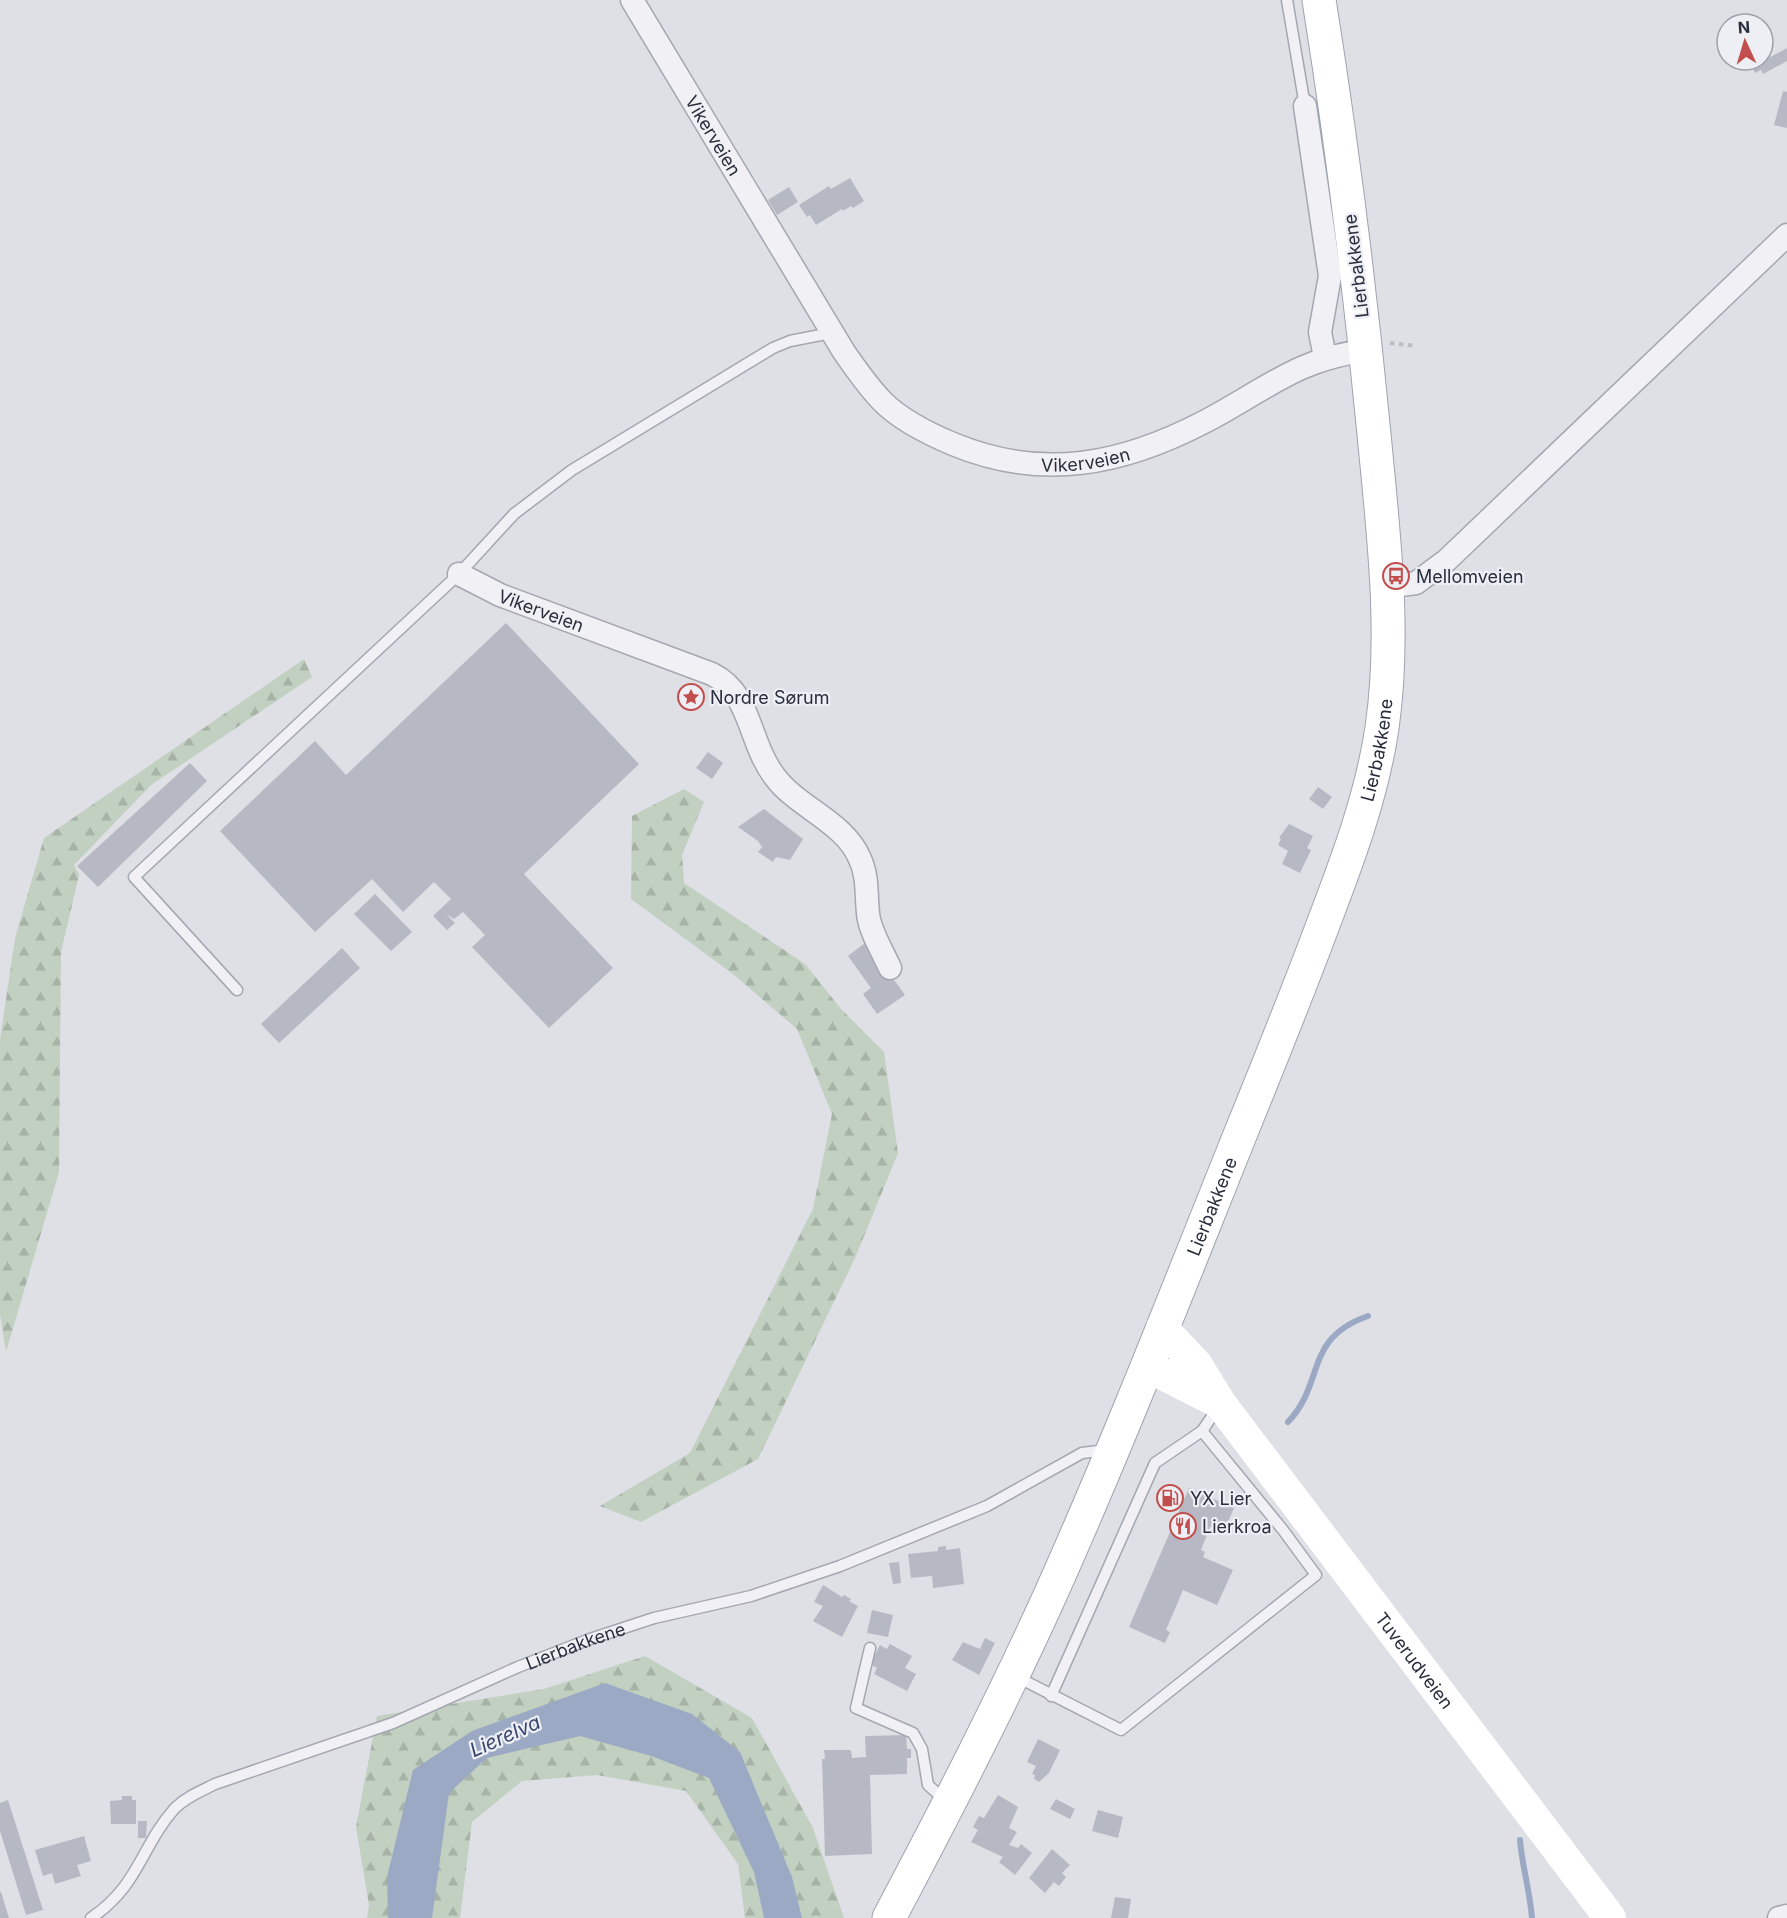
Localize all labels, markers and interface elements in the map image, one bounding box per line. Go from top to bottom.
north arrow [1715,12,1775,72]
text: N [1737,17,1751,37]
street label: Vikerveien [681,92,746,179]
street label: Lierbakkene [1339,213,1373,319]
street label: Vikerveien [1041,443,1132,475]
bus stop icon: Mellomveien [1381,561,1411,591]
place label: Mellomveien [1416,566,1524,587]
street label: Vikerveien [496,585,587,636]
place icon: Nordre Sørum [676,682,706,712]
place label: Nordre Sørum [710,687,829,708]
street label: Lierbakkene [1356,698,1396,804]
street label: Lierbakkene [1182,1154,1241,1259]
fuel station icon: YX Lier [1155,1483,1185,1513]
place label: YX Lier [1190,1488,1252,1509]
restaurant icon: Lierkroa [1168,1511,1198,1541]
place label: Lierkroa [1202,1516,1272,1537]
street label: Tuverudveien [1372,1608,1458,1713]
street label: Lierbakkene [523,1618,628,1673]
water label: Lierelva [466,1710,544,1762]

